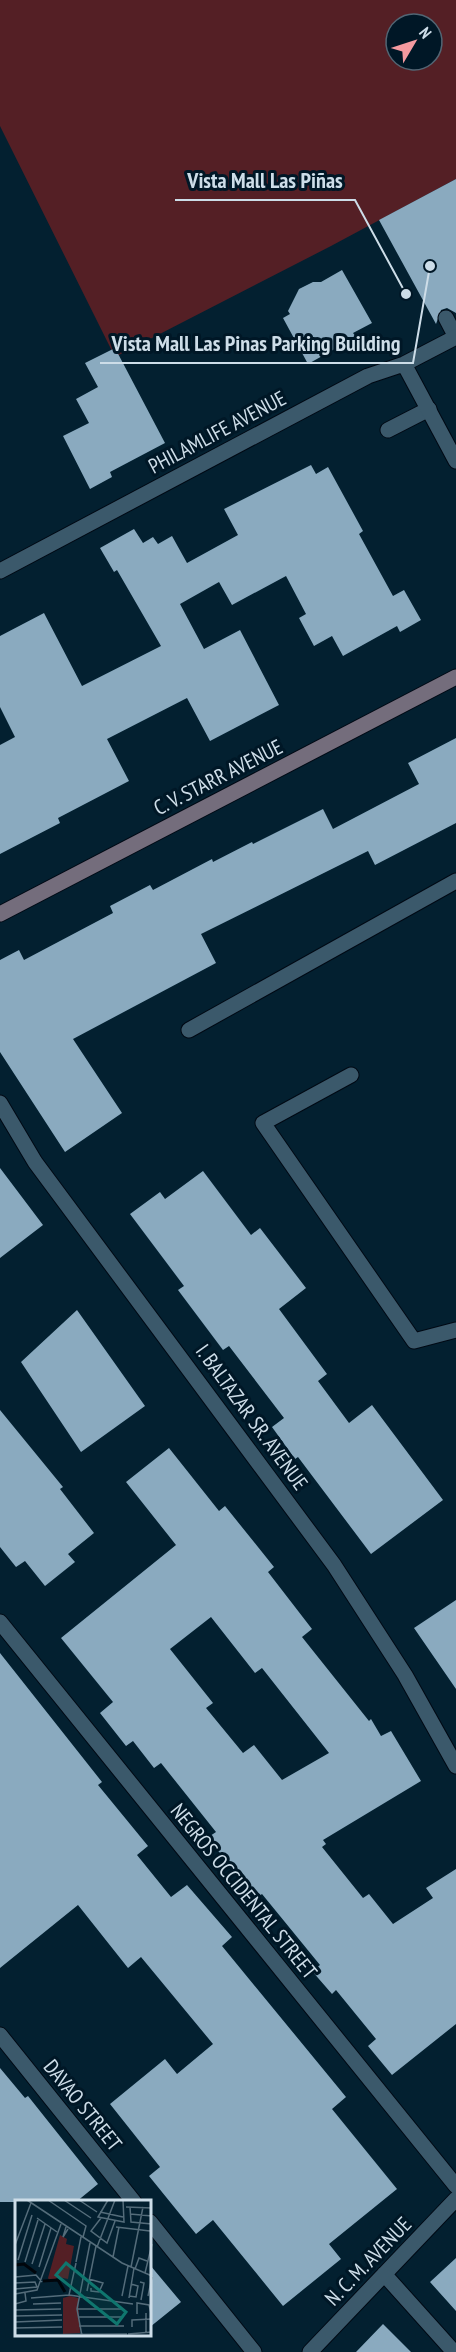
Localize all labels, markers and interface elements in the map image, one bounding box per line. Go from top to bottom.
north arrow [384,12,444,72]
text: N [415,23,436,42]
callout: Vista Mall Las Piñas [175,160,355,200]
text: Vista Mall Las Piñas [186,166,343,194]
callout: Vista Mall Las Pinas Parking Building [100,323,413,363]
text: Vista Mall Las Pinas Parking Building [111,329,400,357]
street label: PHILAMLIFE AVENUE [144,384,290,480]
street label: C. V. STARR AVENUE [149,733,287,821]
street label: I. BALTAZAR SR. AVENUE [190,1339,314,1495]
street label: NEGROS OCCIDENTAL STREET [165,1798,323,1985]
street label: DAVAO STREET [38,2054,128,2157]
inset map [15,2200,152,2337]
street label: N. C. M. AVENUE [319,2211,417,2311]

